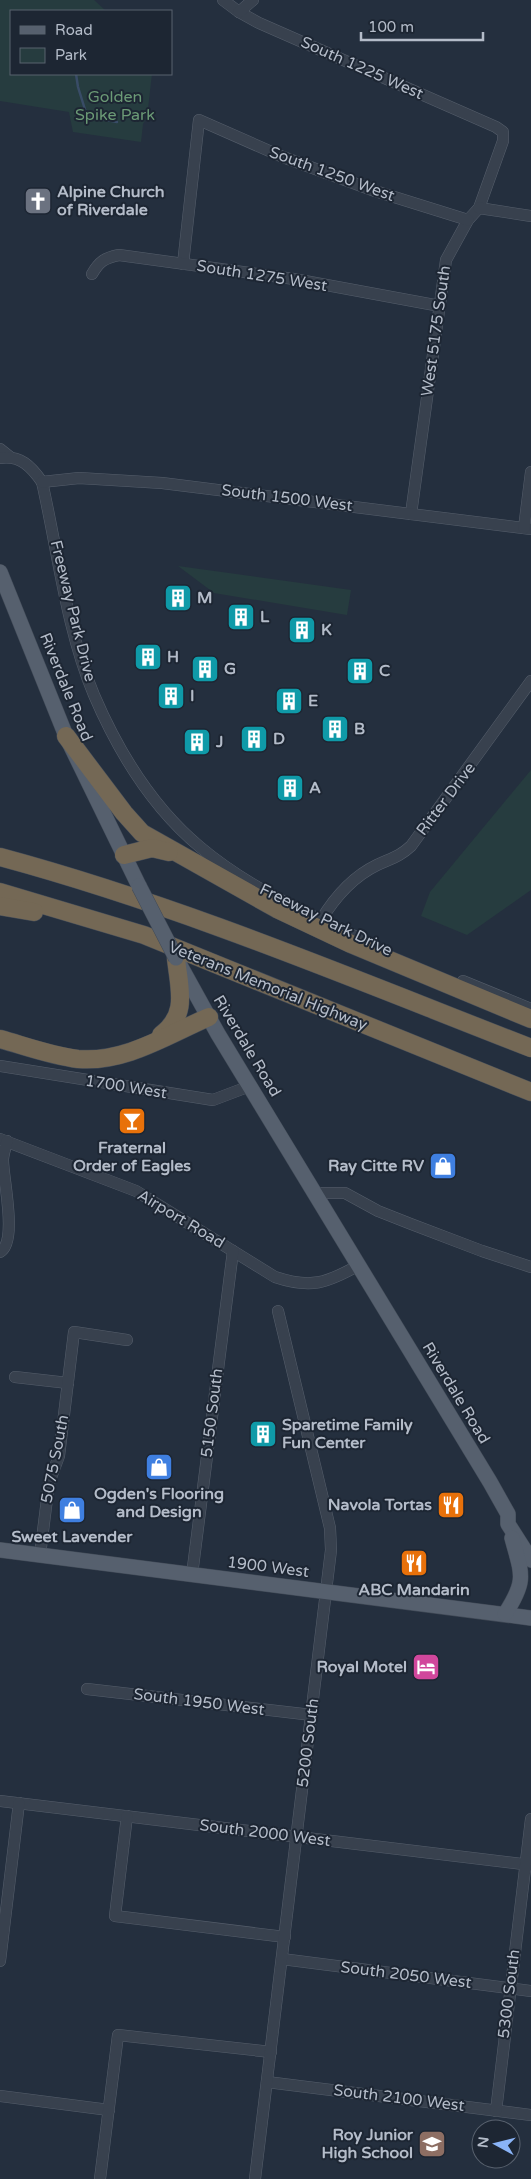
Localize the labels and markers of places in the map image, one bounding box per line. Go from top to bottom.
place label: Alpine Church of Riverdale [57,182,165,220]
church icon: Alpine Church of Riverdale [23,186,53,216]
building icon: M [163,583,193,613]
place label: M [197,588,212,608]
building icon: L [226,602,256,632]
place label: L [260,607,270,627]
building icon: K [287,615,317,645]
place label: K [321,620,332,640]
building icon: H [133,642,163,672]
place label: H [167,647,179,667]
building icon: G [190,654,220,684]
building icon: C [345,656,375,686]
place label: G [224,659,236,679]
place label: C [379,661,390,681]
building icon: I [156,681,186,711]
place label: I [190,686,195,706]
building icon: E [274,686,304,716]
place label: E [308,691,318,711]
building icon: B [320,714,350,744]
place label: B [354,719,365,739]
building icon: D [239,724,269,754]
building icon: J [182,727,212,757]
place label: D [273,729,285,749]
place label: J [215,732,223,752]
building icon: A [275,773,305,803]
place label: A [309,778,321,798]
bar icon: Fraternal Order of Eagles [117,1106,147,1136]
place label: Fraternal Order of Eagles [73,1138,191,1176]
shop icon: Ray Citte RV [428,1151,458,1181]
place label: Ray Citte RV [328,1156,425,1176]
place label: Sparetime Family Fun Center [282,1415,413,1453]
building icon: Sparetime Family Fun Center [248,1419,278,1449]
shop icon: Ogden's Flooring and Design [144,1452,174,1482]
place label: Ogden's Flooring and Design [94,1484,224,1522]
restaurant icon: Navola Tortas [436,1490,466,1520]
shop icon: Sweet Lavender [57,1495,87,1525]
place label: Navola Tortas [328,1495,432,1515]
place label: Sweet Lavender [12,1527,133,1547]
restaurant icon: ABC Mandarin [399,1548,429,1578]
place label: ABC Mandarin [358,1580,470,1600]
hotel icon: Royal Motel [411,1652,441,1682]
place label: Royal Motel [316,1657,407,1677]
place label: Roy Junior High School [322,2125,414,2163]
school or university icon: Roy Junior High School [417,2129,447,2159]

